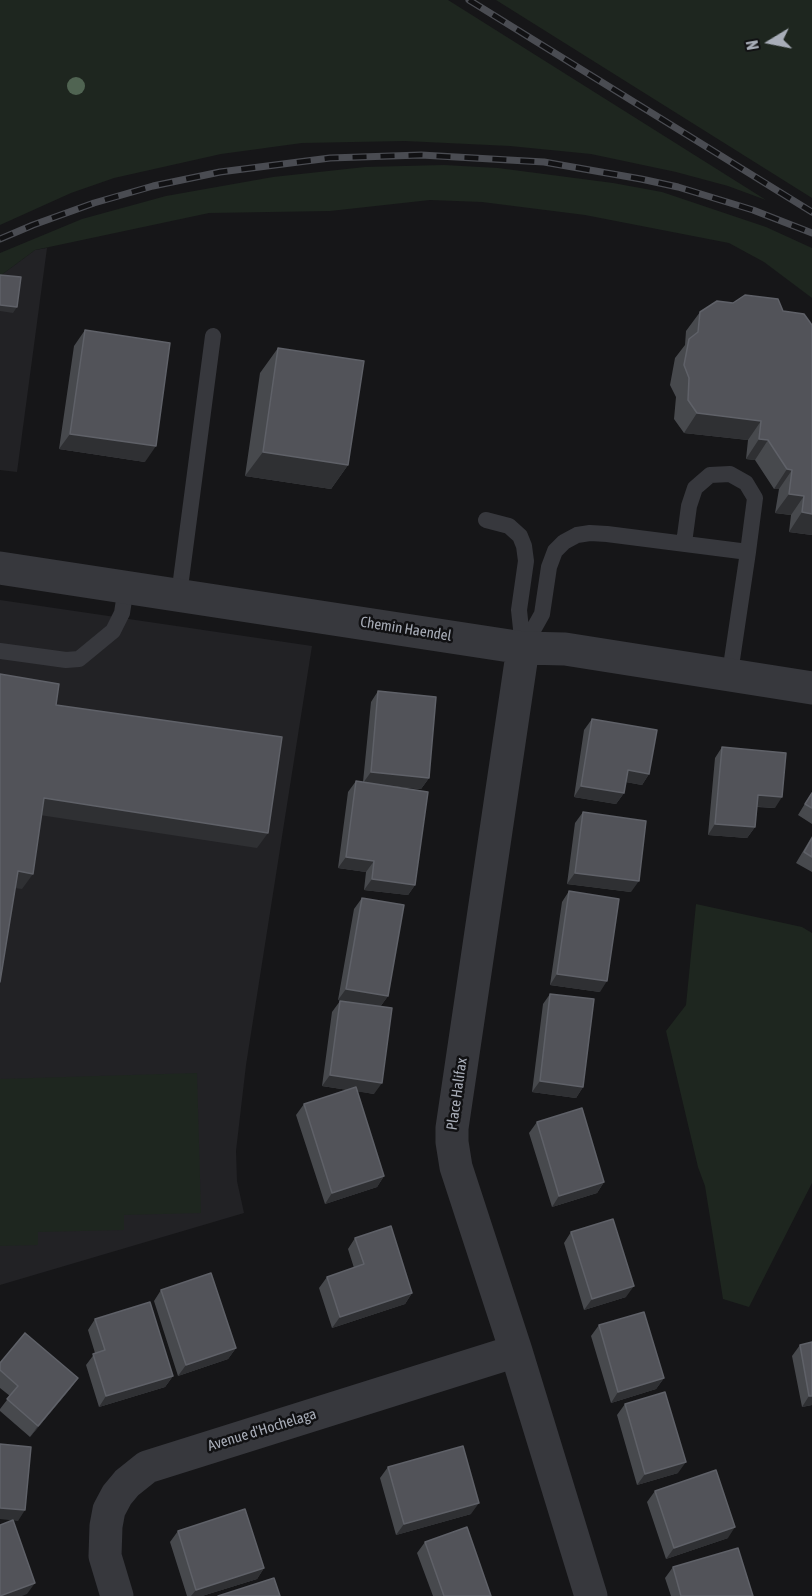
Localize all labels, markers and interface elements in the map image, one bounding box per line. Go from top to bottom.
north arrow [740,12,800,72]
text: N [743,39,762,51]
street label: Chemin Haendel [359,613,453,645]
street label: Place Halifax [443,1057,471,1131]
street label: Avenue d'Hochelaga [206,1405,318,1455]

